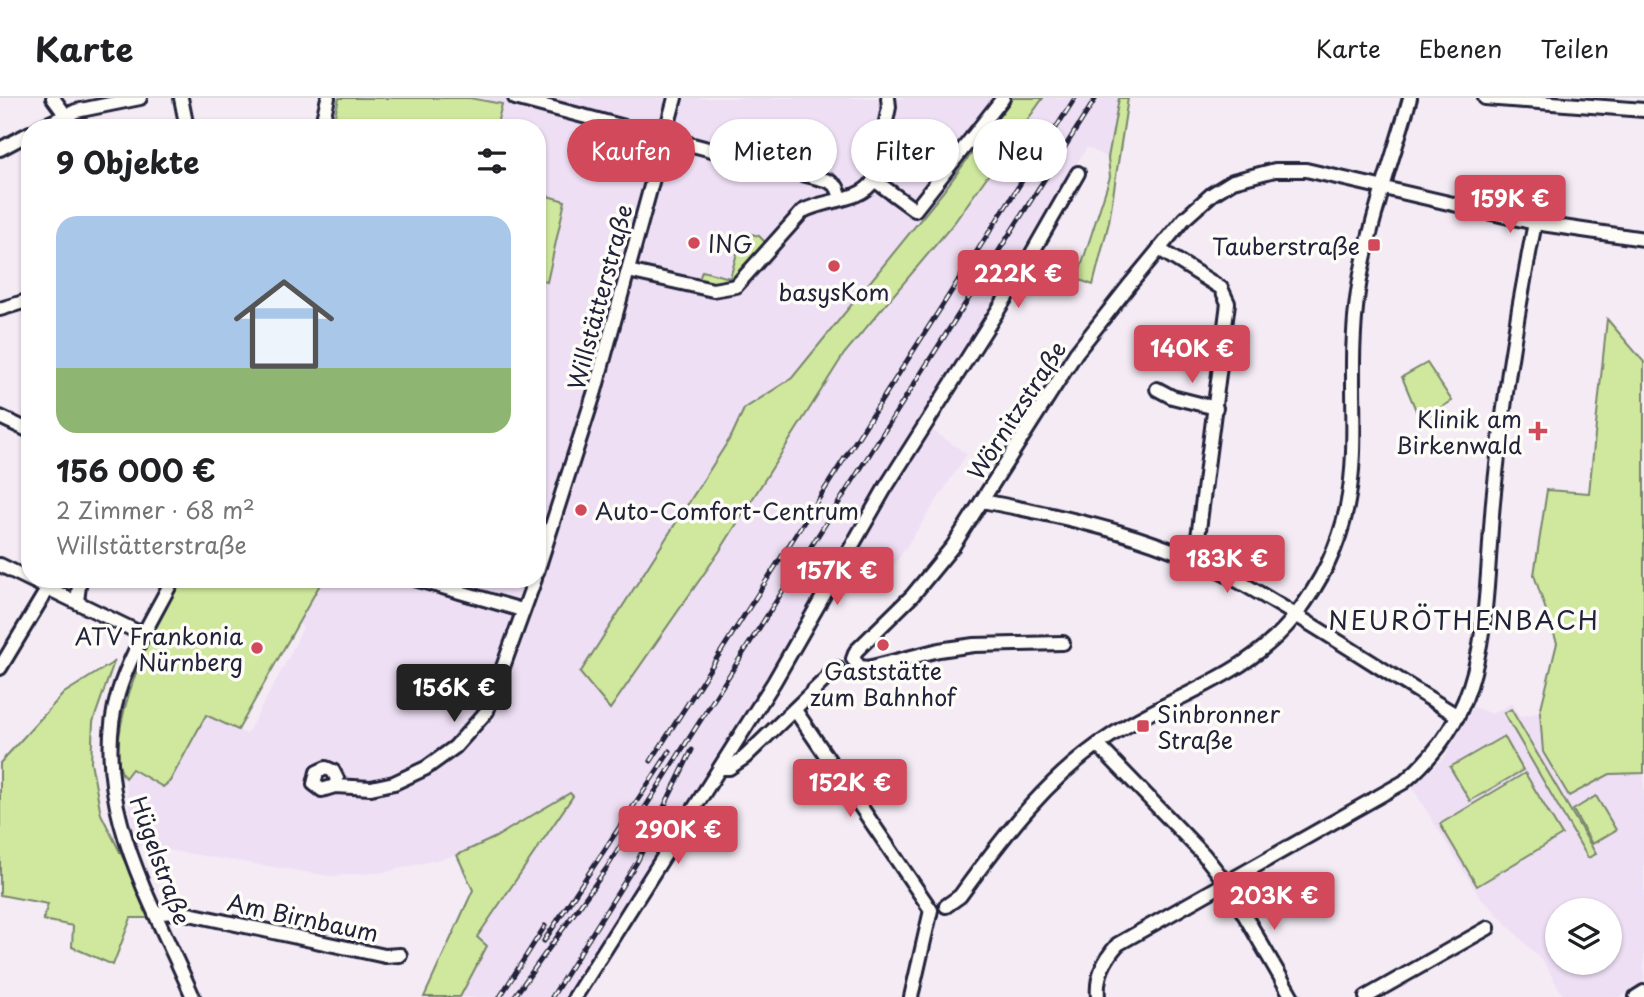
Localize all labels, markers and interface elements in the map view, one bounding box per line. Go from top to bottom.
text: Karte [35,23,133,73]
text: Karte [1316,30,1381,66]
text: Ebenen [1419,30,1502,66]
text: Teilen [1540,30,1609,66]
chip: Kaufen [567,119,695,182]
chip: Mieten [709,119,837,182]
chip: Filter [851,119,959,182]
chip: Neu [973,119,1067,182]
text: 9 Objekte [56,139,200,184]
icon: filters [473,142,511,180]
pin: 159K € [1453,176,1567,235]
text: 159K € [1471,180,1549,215]
street label: Willstätterstraße [557,200,641,394]
place label: ING [708,226,753,261]
place label: Tauberstraße [1212,228,1360,263]
marker: ING [686,235,702,251]
marker: Tauberstraße [1366,237,1382,253]
pin: 222K € [961,250,1075,310]
text: 222K € [974,255,1062,290]
marker: basysKom [826,258,842,274]
icon: home [221,261,347,387]
place label: basysKom [779,274,889,309]
pin: 140K € [1135,326,1249,385]
text: 140K € [1150,330,1234,365]
street label: Wörnitzstraße [958,334,1074,486]
place label: Klinik am Birkenwald [1396,401,1522,462]
marker: Klinik am Birkenwald [1528,421,1548,441]
text: 156 000 € [56,447,216,492]
text: 2 Zimmer · 68 m² [56,492,255,527]
place label: Auto-Comfort-Centrum [595,493,859,528]
marker: Auto-Comfort-Centrum [573,502,589,518]
text: Willstätterstraße [56,527,247,562]
pin: 183K € [1170,536,1284,595]
text: 183K € [1186,540,1268,575]
pin: 157K € [780,547,894,607]
text: 157K € [796,552,878,587]
district label: NEURÖTHENBACH [1328,600,1600,639]
place label: ATV Frankonia Nürnberg [75,618,243,679]
marker: Gaststätte zum Bahnhof [875,637,891,653]
marker: ATV Frankonia Nürnberg [249,640,265,656]
place label: Gaststätte zum Bahnhof [810,653,958,714]
pin: 156K € [397,664,511,724]
text: 156K € [412,669,496,704]
place label: Sinbronner Straße [1157,696,1280,757]
marker: Sinbronner Straße [1135,718,1151,734]
pin: 152K € [793,760,907,819]
text: 152K € [809,764,891,799]
street label: Hügelstraße [121,791,201,929]
pin: 290K € [621,806,735,866]
text: 290K € [635,811,721,846]
pin: 203K € [1217,872,1331,932]
text: 203K € [1230,877,1318,912]
street label: Am Birnbaum [224,884,382,950]
map controls [1545,898,1622,975]
button: layers [1545,898,1622,975]

